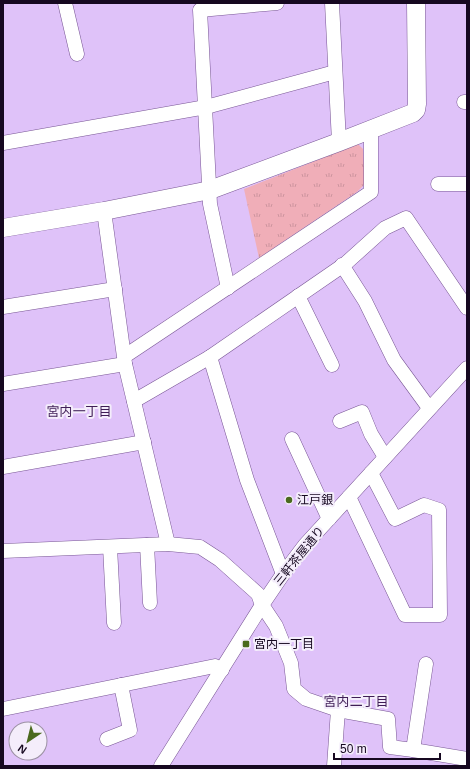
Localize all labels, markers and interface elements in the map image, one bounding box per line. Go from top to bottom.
district label: 宮内一丁目 [46,404,112,419]
place label: 江戸銀 [297,493,333,507]
marker: 江戸銀 [284,495,294,505]
street label: 三軒茶屋通り [271,524,327,588]
place label: 宮内一丁目 [254,637,314,651]
marker: 宮内一丁目 [241,639,251,649]
district label: 宮内二丁目 [323,694,389,709]
north arrow [8,721,48,761]
scale bar [334,735,440,761]
text: N [16,742,29,756]
text: 50 m [340,742,367,756]

